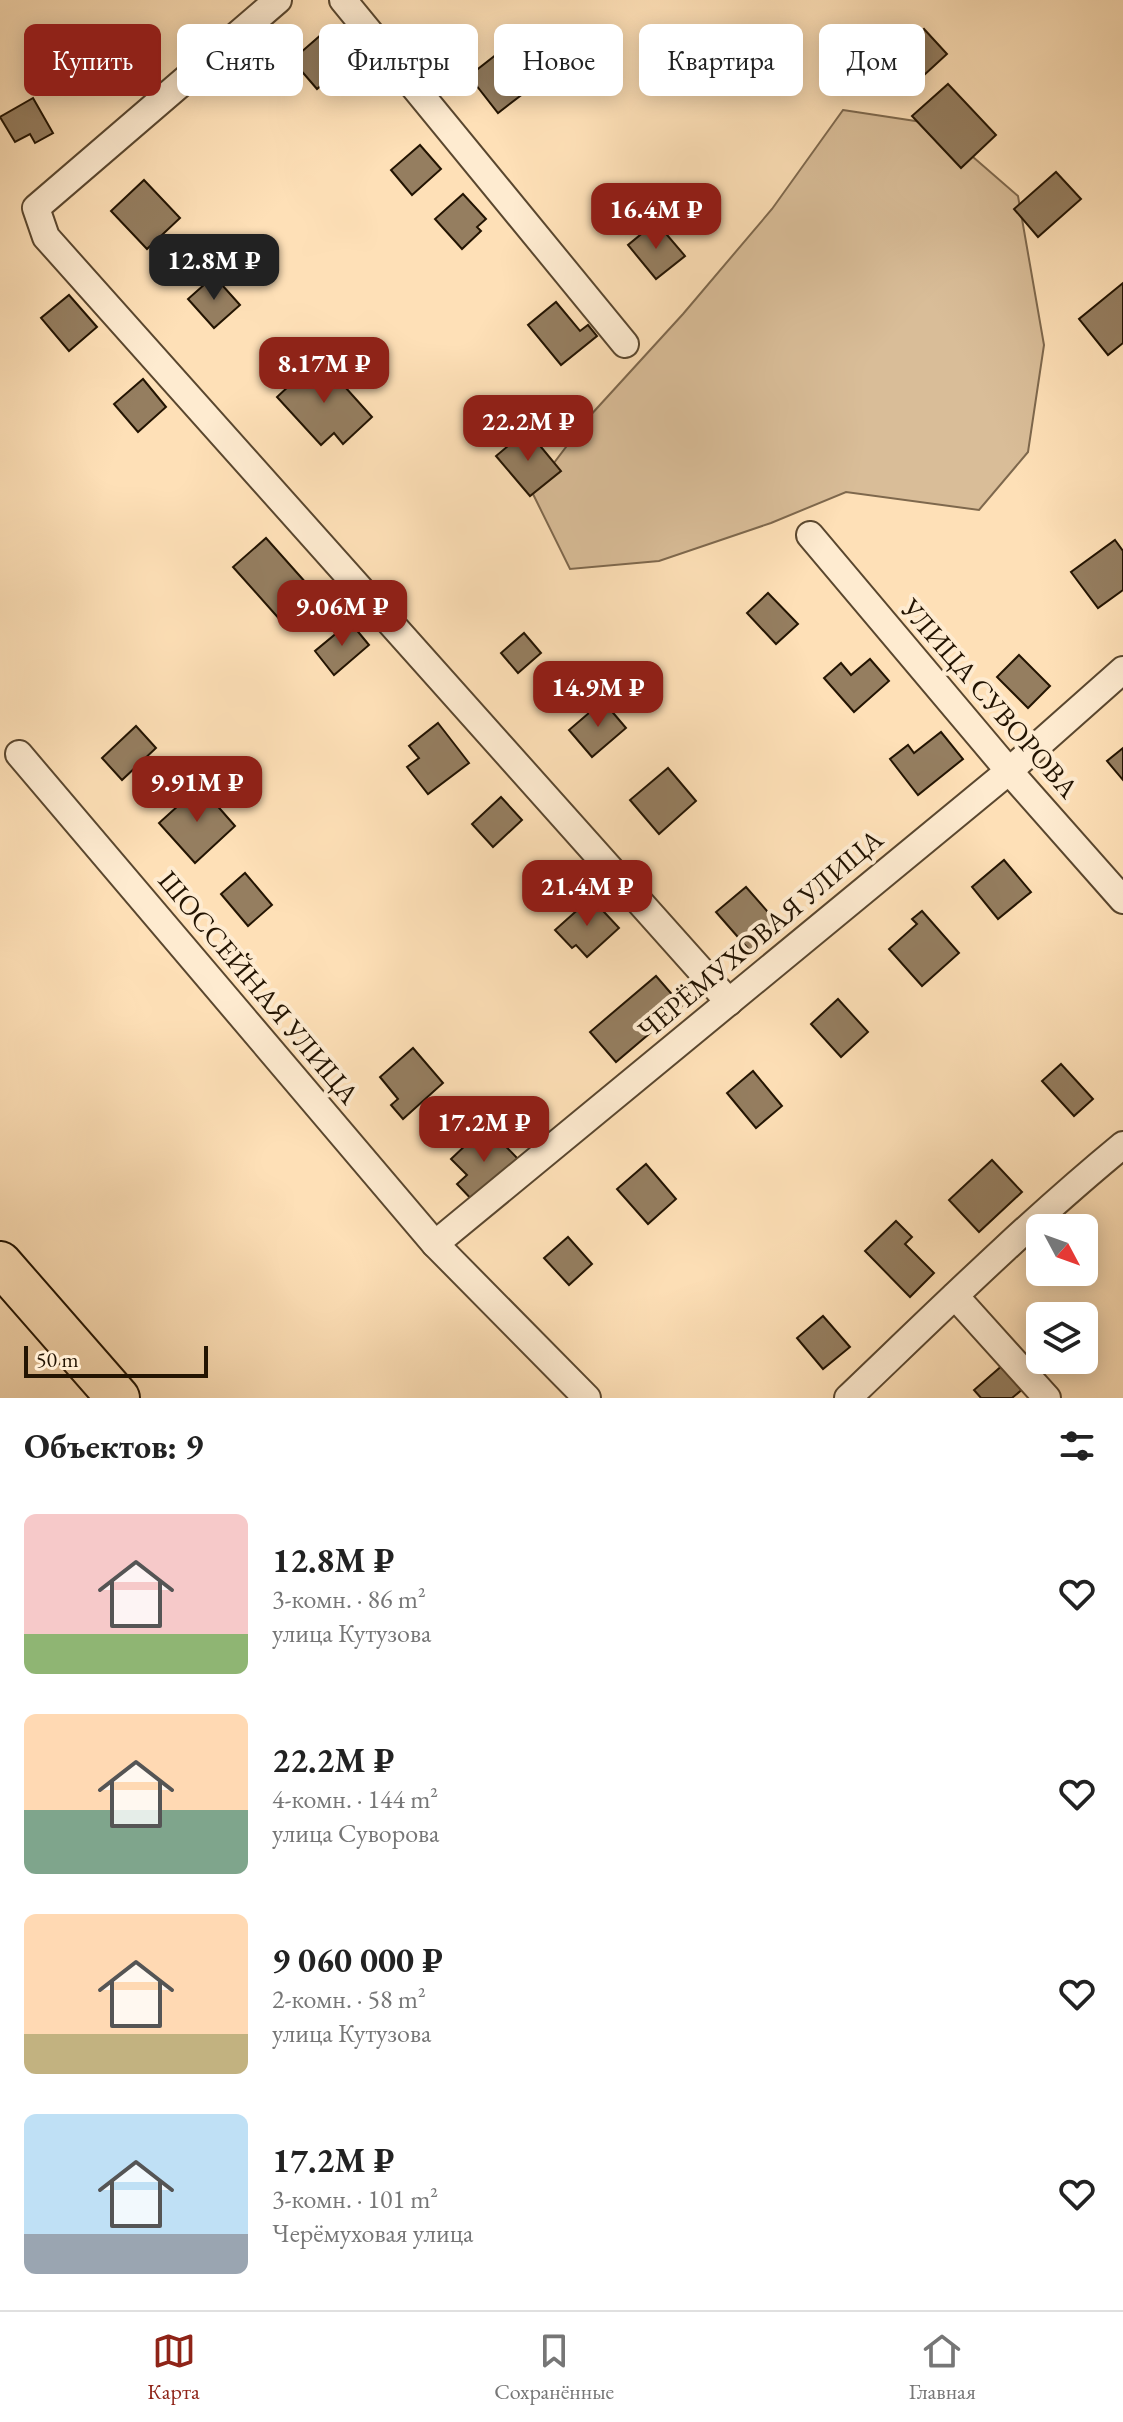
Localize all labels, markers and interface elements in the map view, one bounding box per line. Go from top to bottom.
chip: Купить [24,24,161,96]
chip: Снять [177,24,303,96]
chip: Фильтры [319,24,478,96]
chip: Новое [494,24,623,96]
chip: Квартира [639,24,803,96]
chip: Дом [819,24,925,96]
pin: 16.4M ₽ [582,183,730,251]
text: 16.4M ₽ [609,192,703,226]
pin: 12.8M ₽ [140,234,288,302]
text: 12.8M ₽ [167,243,261,277]
pin: 8.17M ₽ [250,337,398,405]
text: 8.17M ₽ [277,346,371,380]
pin: 22.2M ₽ [454,395,602,463]
text: 22.2M ₽ [481,404,575,438]
pin: 9.06M ₽ [268,580,416,648]
text: 9.06M ₽ [295,589,389,623]
street label: УЛИЦА СУВОРОВА [893,590,1087,806]
pin: 14.9M ₽ [524,661,672,729]
text: 14.9M ₽ [551,670,645,704]
pin: 9.91M ₽ [123,756,271,824]
text: 9.91M ₽ [150,765,244,799]
street label: ЧЕРЁМУХОВАЯ УЛИЦА [630,821,890,1047]
pin: 21.4M ₽ [513,860,661,928]
street label: ШОССЕЙНАЯ УЛИЦА [151,863,368,1112]
text: 21.4M ₽ [540,869,634,903]
pin: 17.2M ₽ [410,1096,558,1164]
text: 17.2M ₽ [437,1105,531,1139]
north arrow [1026,1214,1098,1286]
map controls [1026,1214,1098,1374]
button: layers [1026,1302,1098,1374]
scale bar [24,1342,208,1378]
text: 50 m [36,1345,79,1374]
text: Объектов: 9 [24,1424,203,1468]
icon: filters [1055,1424,1099,1468]
text: 12.8M ₽ [272,1538,395,1582]
icon: home [88,1546,184,1642]
icon: heart [1055,1572,1099,1616]
text: 3-комн. · 86 m² [272,1582,426,1616]
text: улица Кутузова [272,1616,431,1650]
text: 22.2M ₽ [272,1738,395,1782]
icon: home [88,1746,184,1842]
icon: heart [1055,1772,1099,1816]
text: 4-комн. · 144 m² [272,1782,438,1816]
text: улица Суворова [272,1816,439,1850]
text: 9 060 000 ₽ [272,1938,443,1982]
icon: home [88,1946,184,2042]
icon: heart [1055,1972,1099,2016]
text: 2-комн. · 58 m² [272,1982,426,2016]
text: улица Кутузова [272,2016,431,2050]
text: 17.2M ₽ [272,2138,395,2182]
icon: home [88,2146,184,2242]
icon: heart [1055,2172,1099,2216]
text: 3-комн. · 101 m² [272,2182,438,2216]
text: Черёмуховая улица [272,2216,473,2250]
tab: Карта [147,2329,200,2406]
tab: Сохранённые [494,2329,614,2406]
tab: Главная [909,2329,976,2406]

